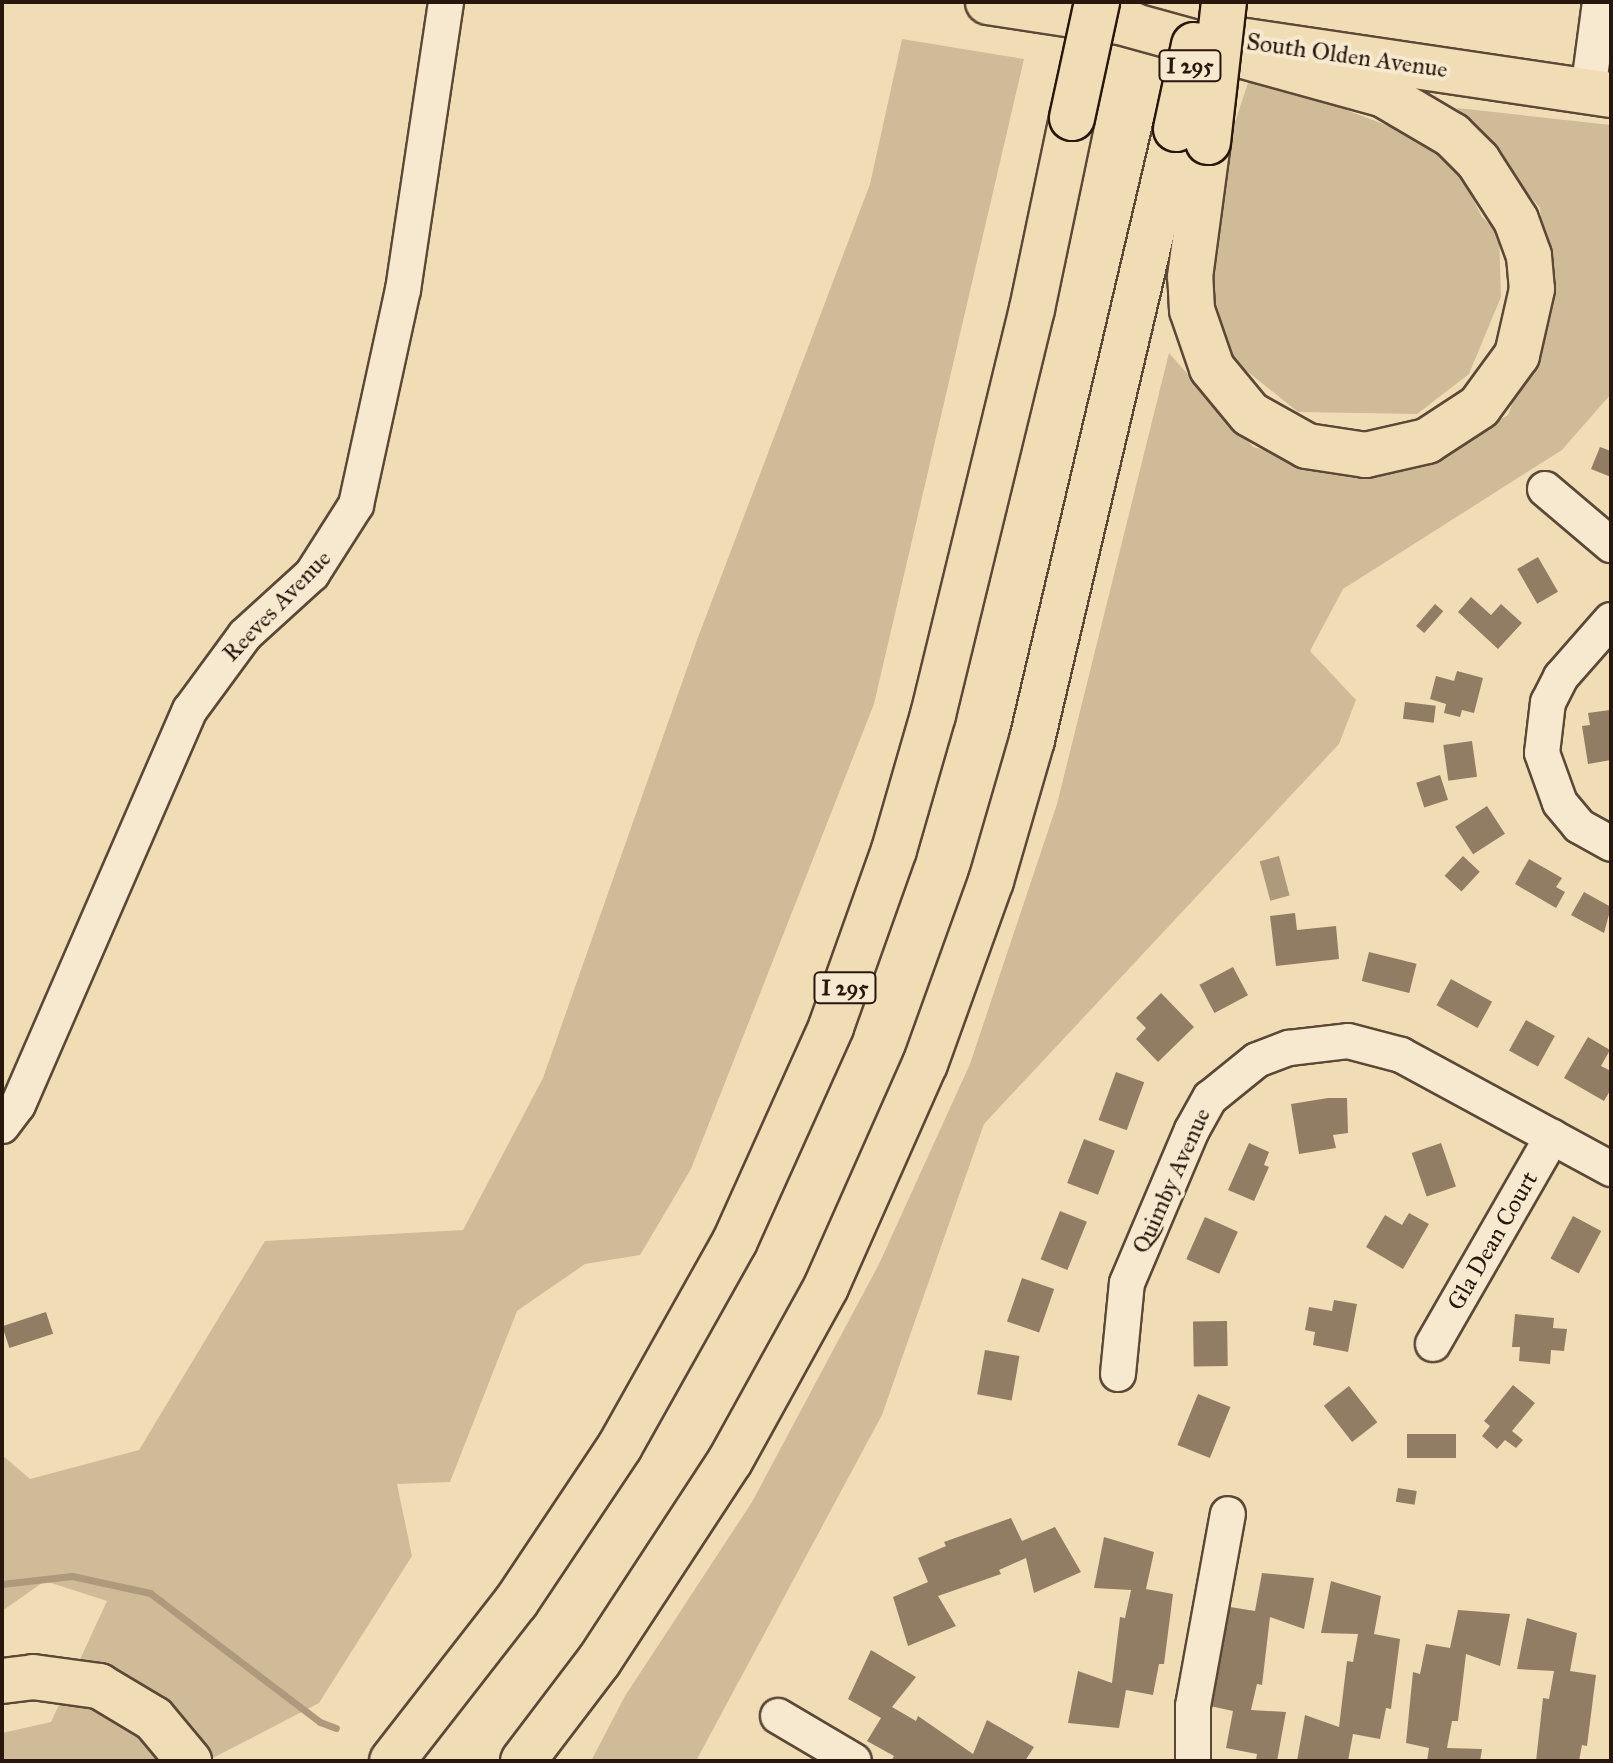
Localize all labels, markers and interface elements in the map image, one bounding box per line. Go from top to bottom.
street label: South Olden Avenue [1245,28,1449,84]
road number: I 295 [1158,48,1222,84]
street label: Reeves Avenue [217,544,337,668]
road number: I 295 [813,970,877,1006]
street label: Quimby Avenue [1127,1104,1217,1258]
street label: Gla Dean Court [1442,1166,1544,1316]

